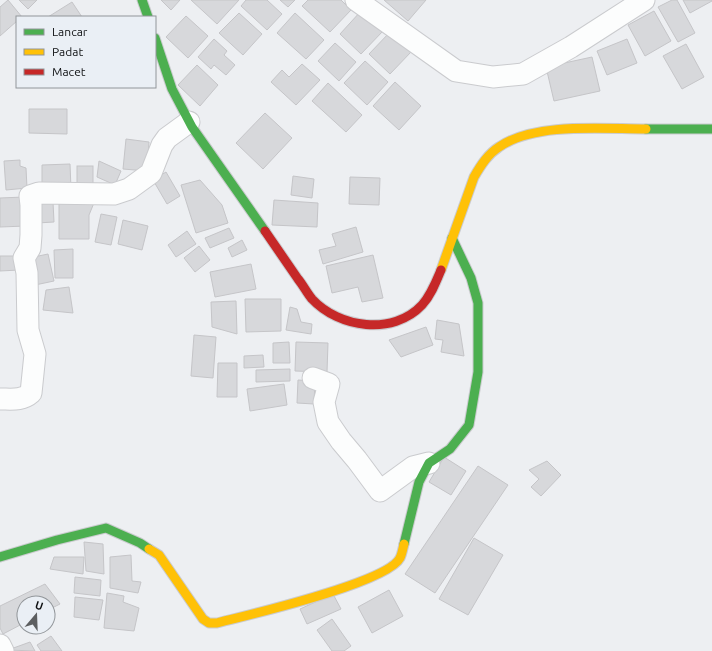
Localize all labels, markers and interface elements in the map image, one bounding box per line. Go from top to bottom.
legend [16,16,156,88]
text: Lancar [52,25,88,38]
text: Padat [52,45,83,58]
text: Macet [52,65,86,78]
north arrow [16,595,56,635]
text: U [34,599,45,612]

